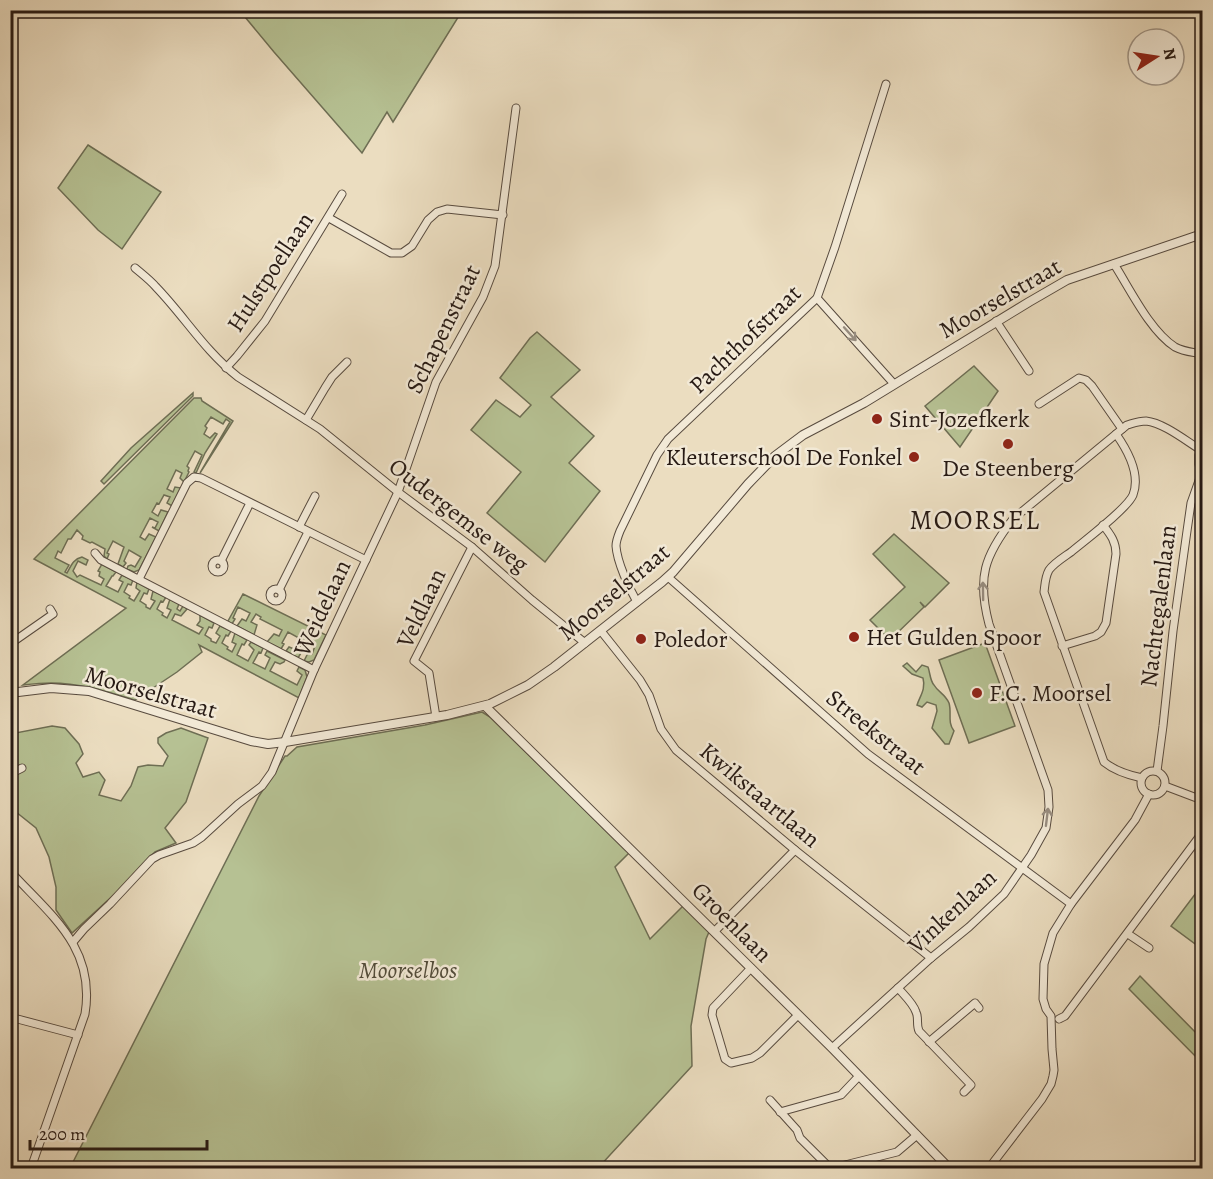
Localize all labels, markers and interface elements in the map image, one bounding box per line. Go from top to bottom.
north arrow [1126,27,1186,87]
text: N [1158,46,1182,62]
street label: Hulstpoellaan [219,206,321,338]
street label: Moorselstraat [933,250,1067,346]
street label: Schapenstraat [398,259,488,399]
street label: Pachthofstraat [682,277,808,401]
one-way arrow [843,327,857,342]
place label: Sint-Jozefkerk [889,403,1030,435]
marker: Sint-Jozefkerk [870,412,884,426]
marker: De Steenberg [1001,437,1015,451]
place label: Kleuterschool De Fonkel [666,441,902,473]
street label: Oudergemse weg [382,450,536,580]
marker: Kleuterschool De Fonkel [907,450,921,464]
place label: De Steenberg [942,452,1074,484]
district label: MOORSEL [910,502,1040,538]
street label: Nachtegalenlaan [1132,523,1184,689]
street label: Moorselstraat [552,536,676,648]
street label: Weidelaan [285,555,358,662]
street label: Veldlaan [388,563,453,654]
one-way arrow [977,581,989,601]
place label: Het Gulden Spoor [866,621,1041,653]
place label: Poledor [653,623,728,655]
marker: Het Gulden Spoor [847,630,861,644]
marker: Poledor [634,632,648,646]
street label: Moorselstraat [81,658,221,726]
place label: F.C. Moorsel [989,677,1111,709]
street label: Streekstraat [819,682,933,782]
marker: F.C. Moorsel [970,686,984,700]
street label: Kwikstaartlaan [693,735,827,855]
one-way arrow [1042,807,1053,827]
street label: Vinkenlaan [900,862,1003,961]
street label: Groenlaan [685,875,779,969]
park label: Moorselbos [359,954,457,986]
scale bar [30,1113,207,1151]
text: 200 m [39,1122,85,1146]

